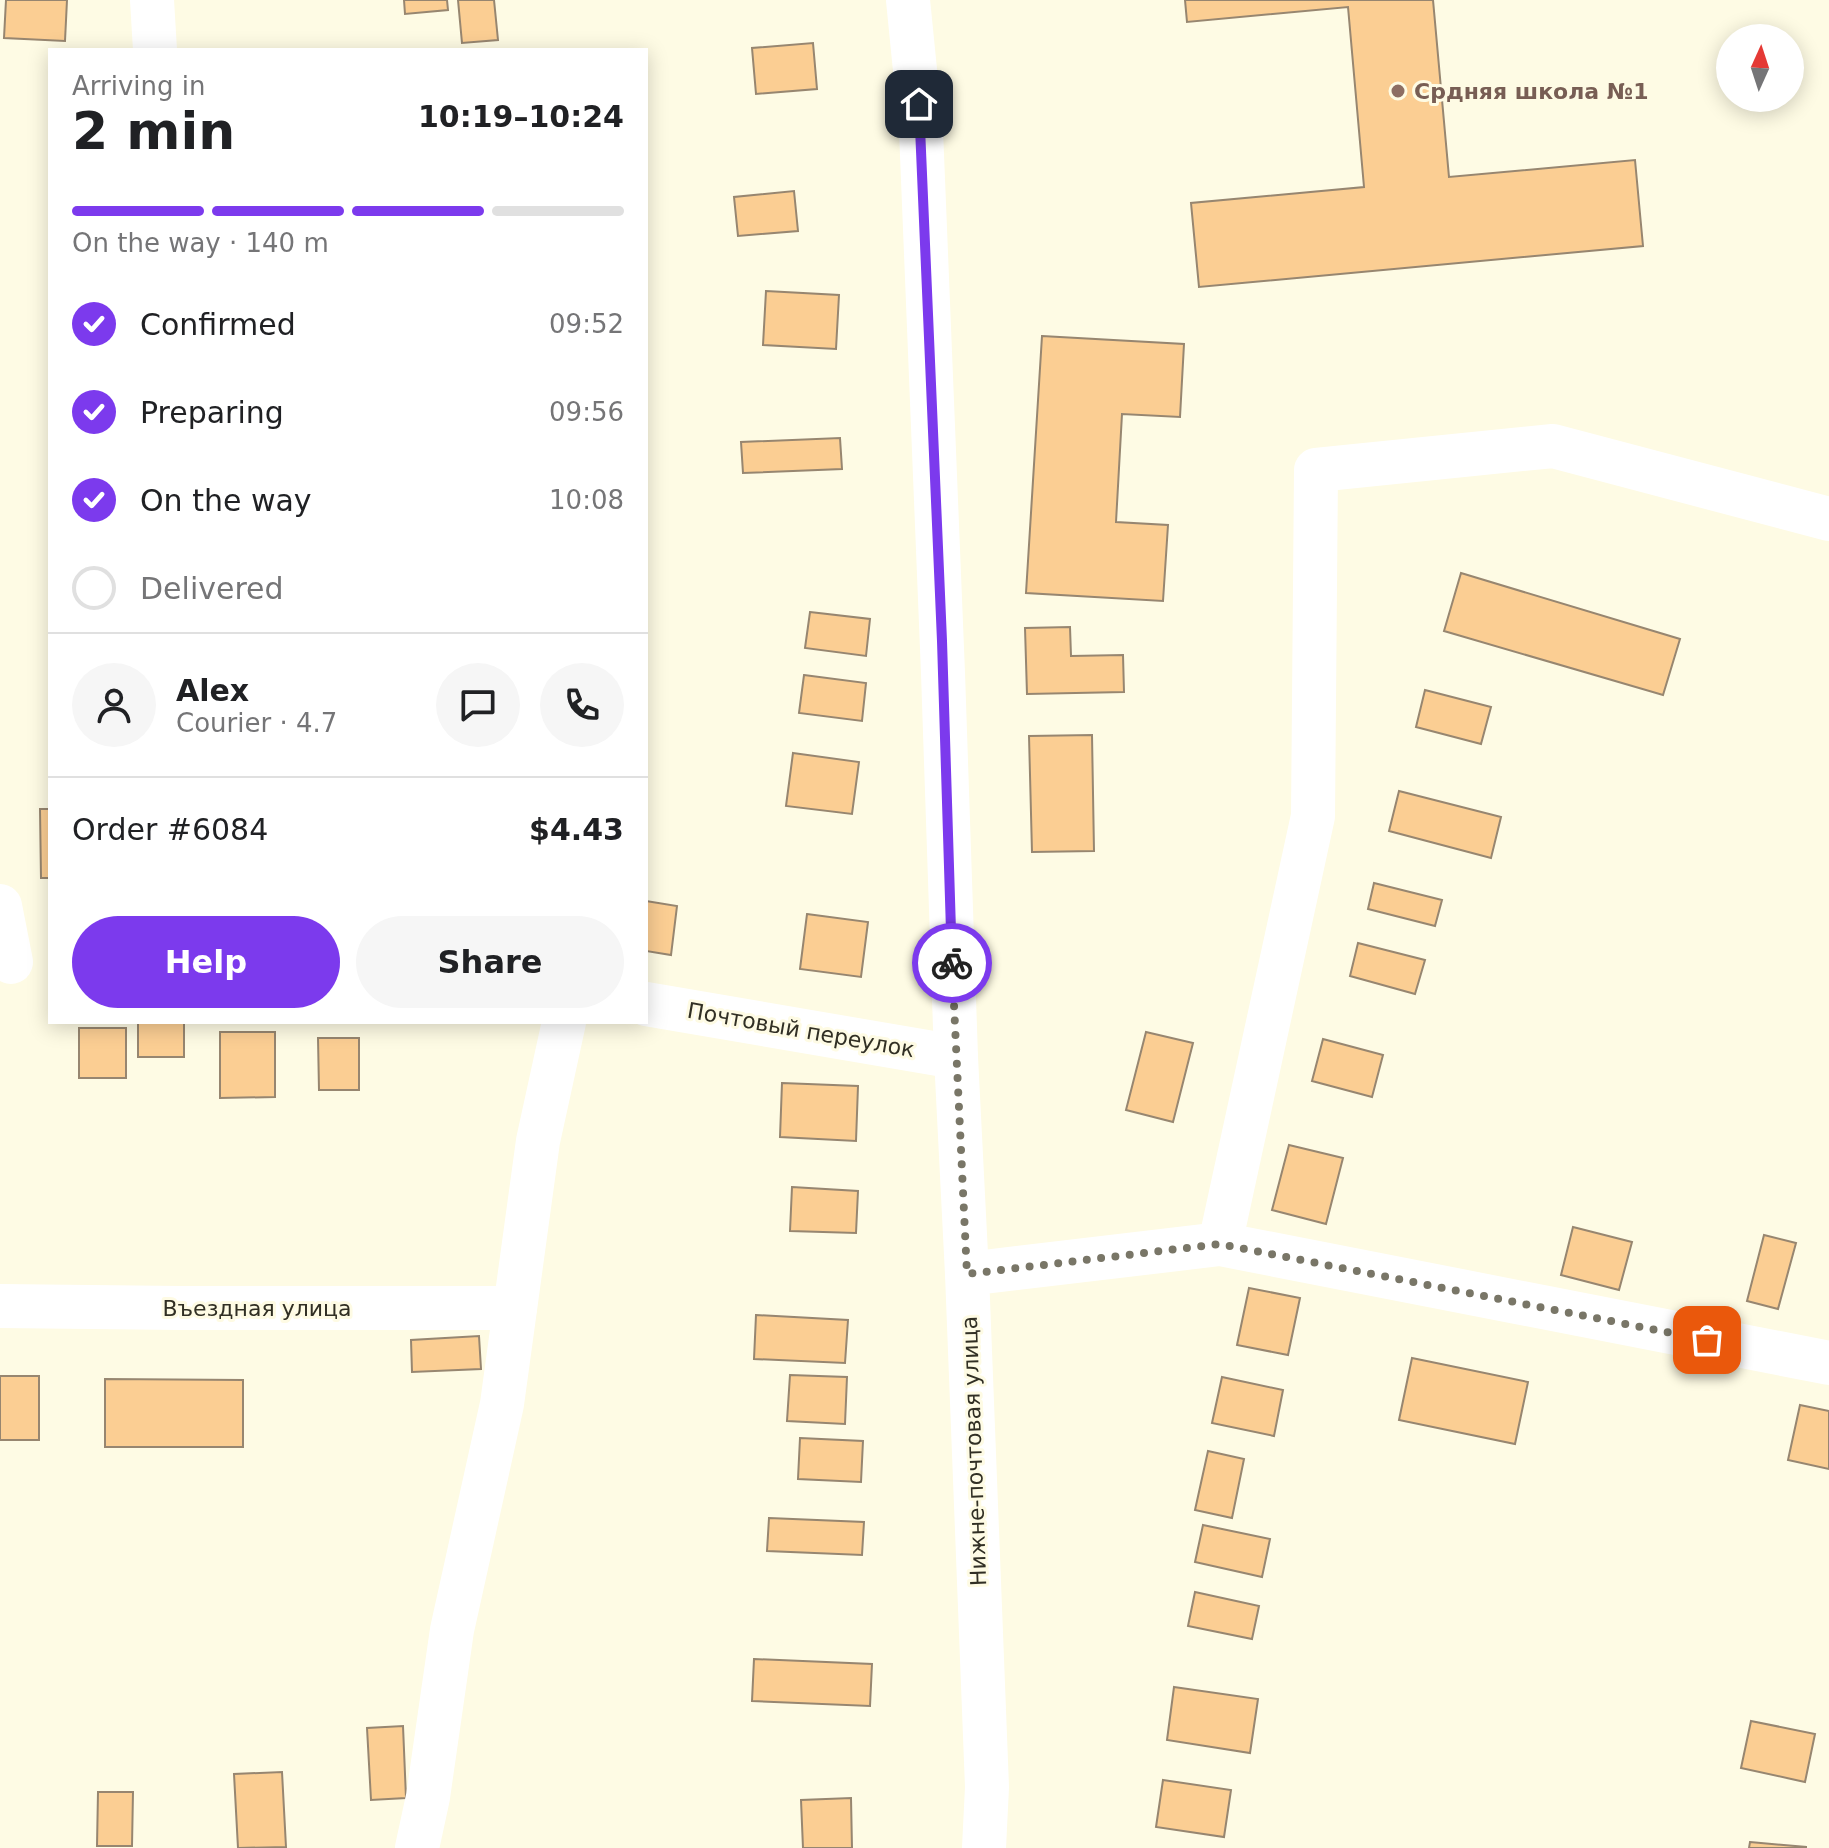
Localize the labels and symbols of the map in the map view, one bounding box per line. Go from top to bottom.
north arrow [1716,24,1804,112]
pin [885,70,953,138]
place label: Срдняя школа №1 [1414,79,1649,104]
marker: Срдняя школа №1 [1389,82,1407,100]
courier [912,923,992,1003]
street label: Почтовый переулок [685,998,917,1062]
street label: Въездная улица [162,1296,352,1321]
pin [1673,1306,1741,1374]
street label: Нижне-почтовая улица [957,1316,991,1586]

